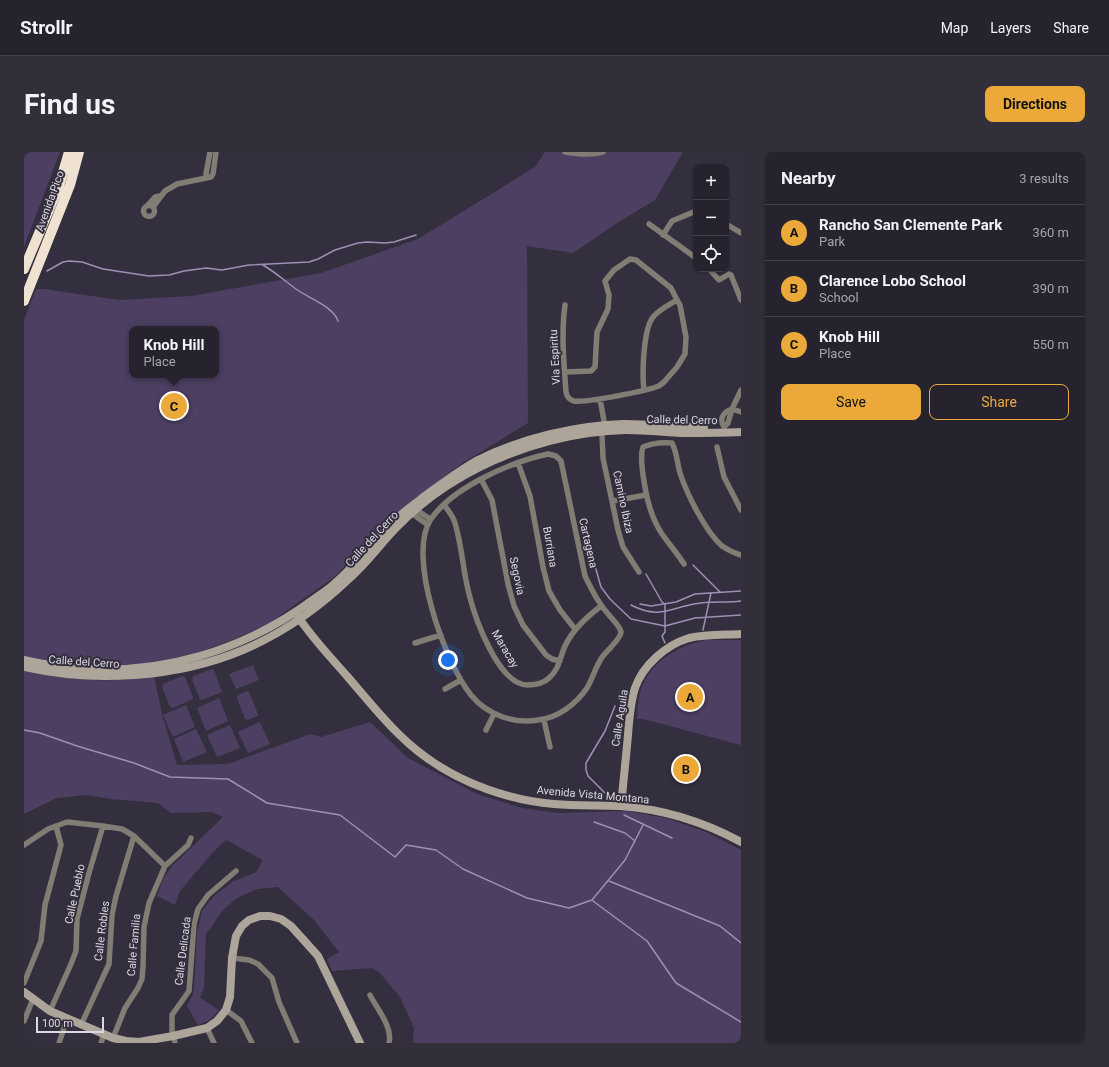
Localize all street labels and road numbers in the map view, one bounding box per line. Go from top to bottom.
street label: Avenida Pico [33,169,67,233]
street label: Via Espiritu [547,329,563,385]
street label: Calle del Cerro [646,413,718,427]
street label: Camino Ibiza [610,469,636,535]
street label: Calle del Cerro [343,509,401,569]
street label: Cartagena [576,517,600,569]
street label: Burriana [540,526,560,568]
street label: Segovia [507,556,527,596]
street label: Maracay [489,628,522,671]
street label: Calle del Cerro [48,653,120,671]
street label: Calle Aguila [609,688,631,748]
street label: Avenida Vista Montana [536,784,650,806]
street label: Calle Pueblo [62,863,88,925]
street label: Calle Robles [92,900,112,962]
street label: Calle Familia [125,913,143,977]
street label: Calle Delicada [172,916,194,986]

